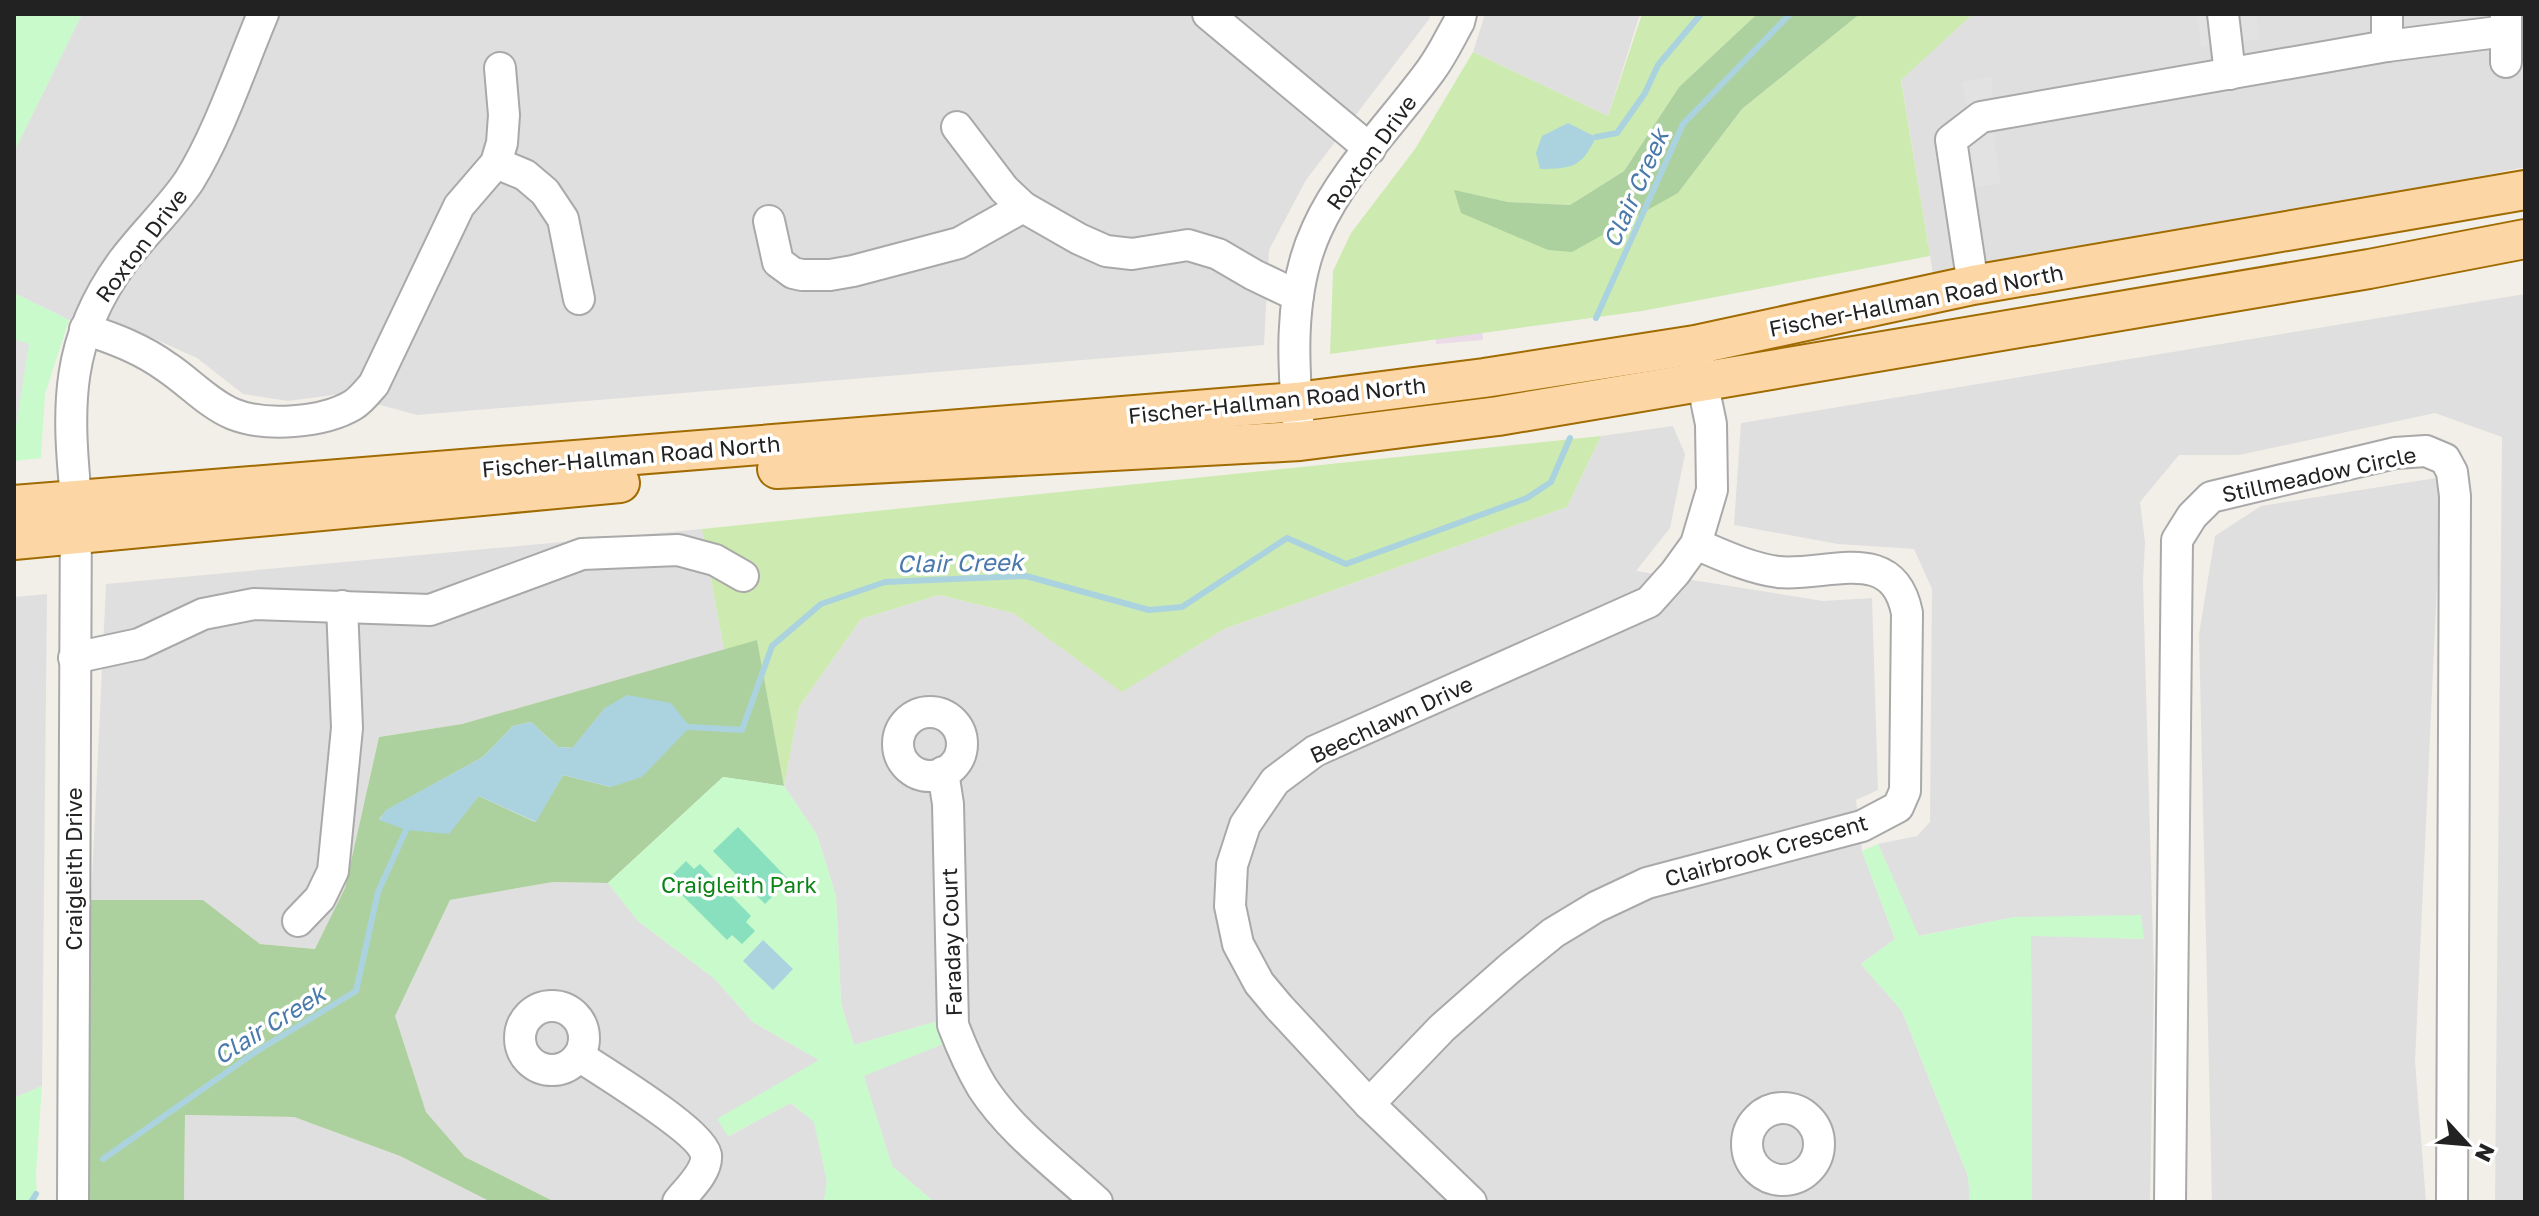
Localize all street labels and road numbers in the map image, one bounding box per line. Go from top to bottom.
street label: Roxton Drive [1320,89,1422,215]
street label: Roxton Drive [89,183,193,307]
street label: Fischer-Hallman Road North [1766,258,2066,342]
street label: Fischer-Hallman Road North [1127,371,1427,429]
street label: Fischer-Hallman Road North [481,430,781,482]
street label: Stillmeadow Circle [2220,440,2418,508]
street label: Beechlawn Drive [1305,669,1477,769]
street label: Craigleith Drive [60,788,87,951]
street label: Clairbrook Crescent [1661,808,1871,892]
street label: Faraday Court [935,867,967,1017]

